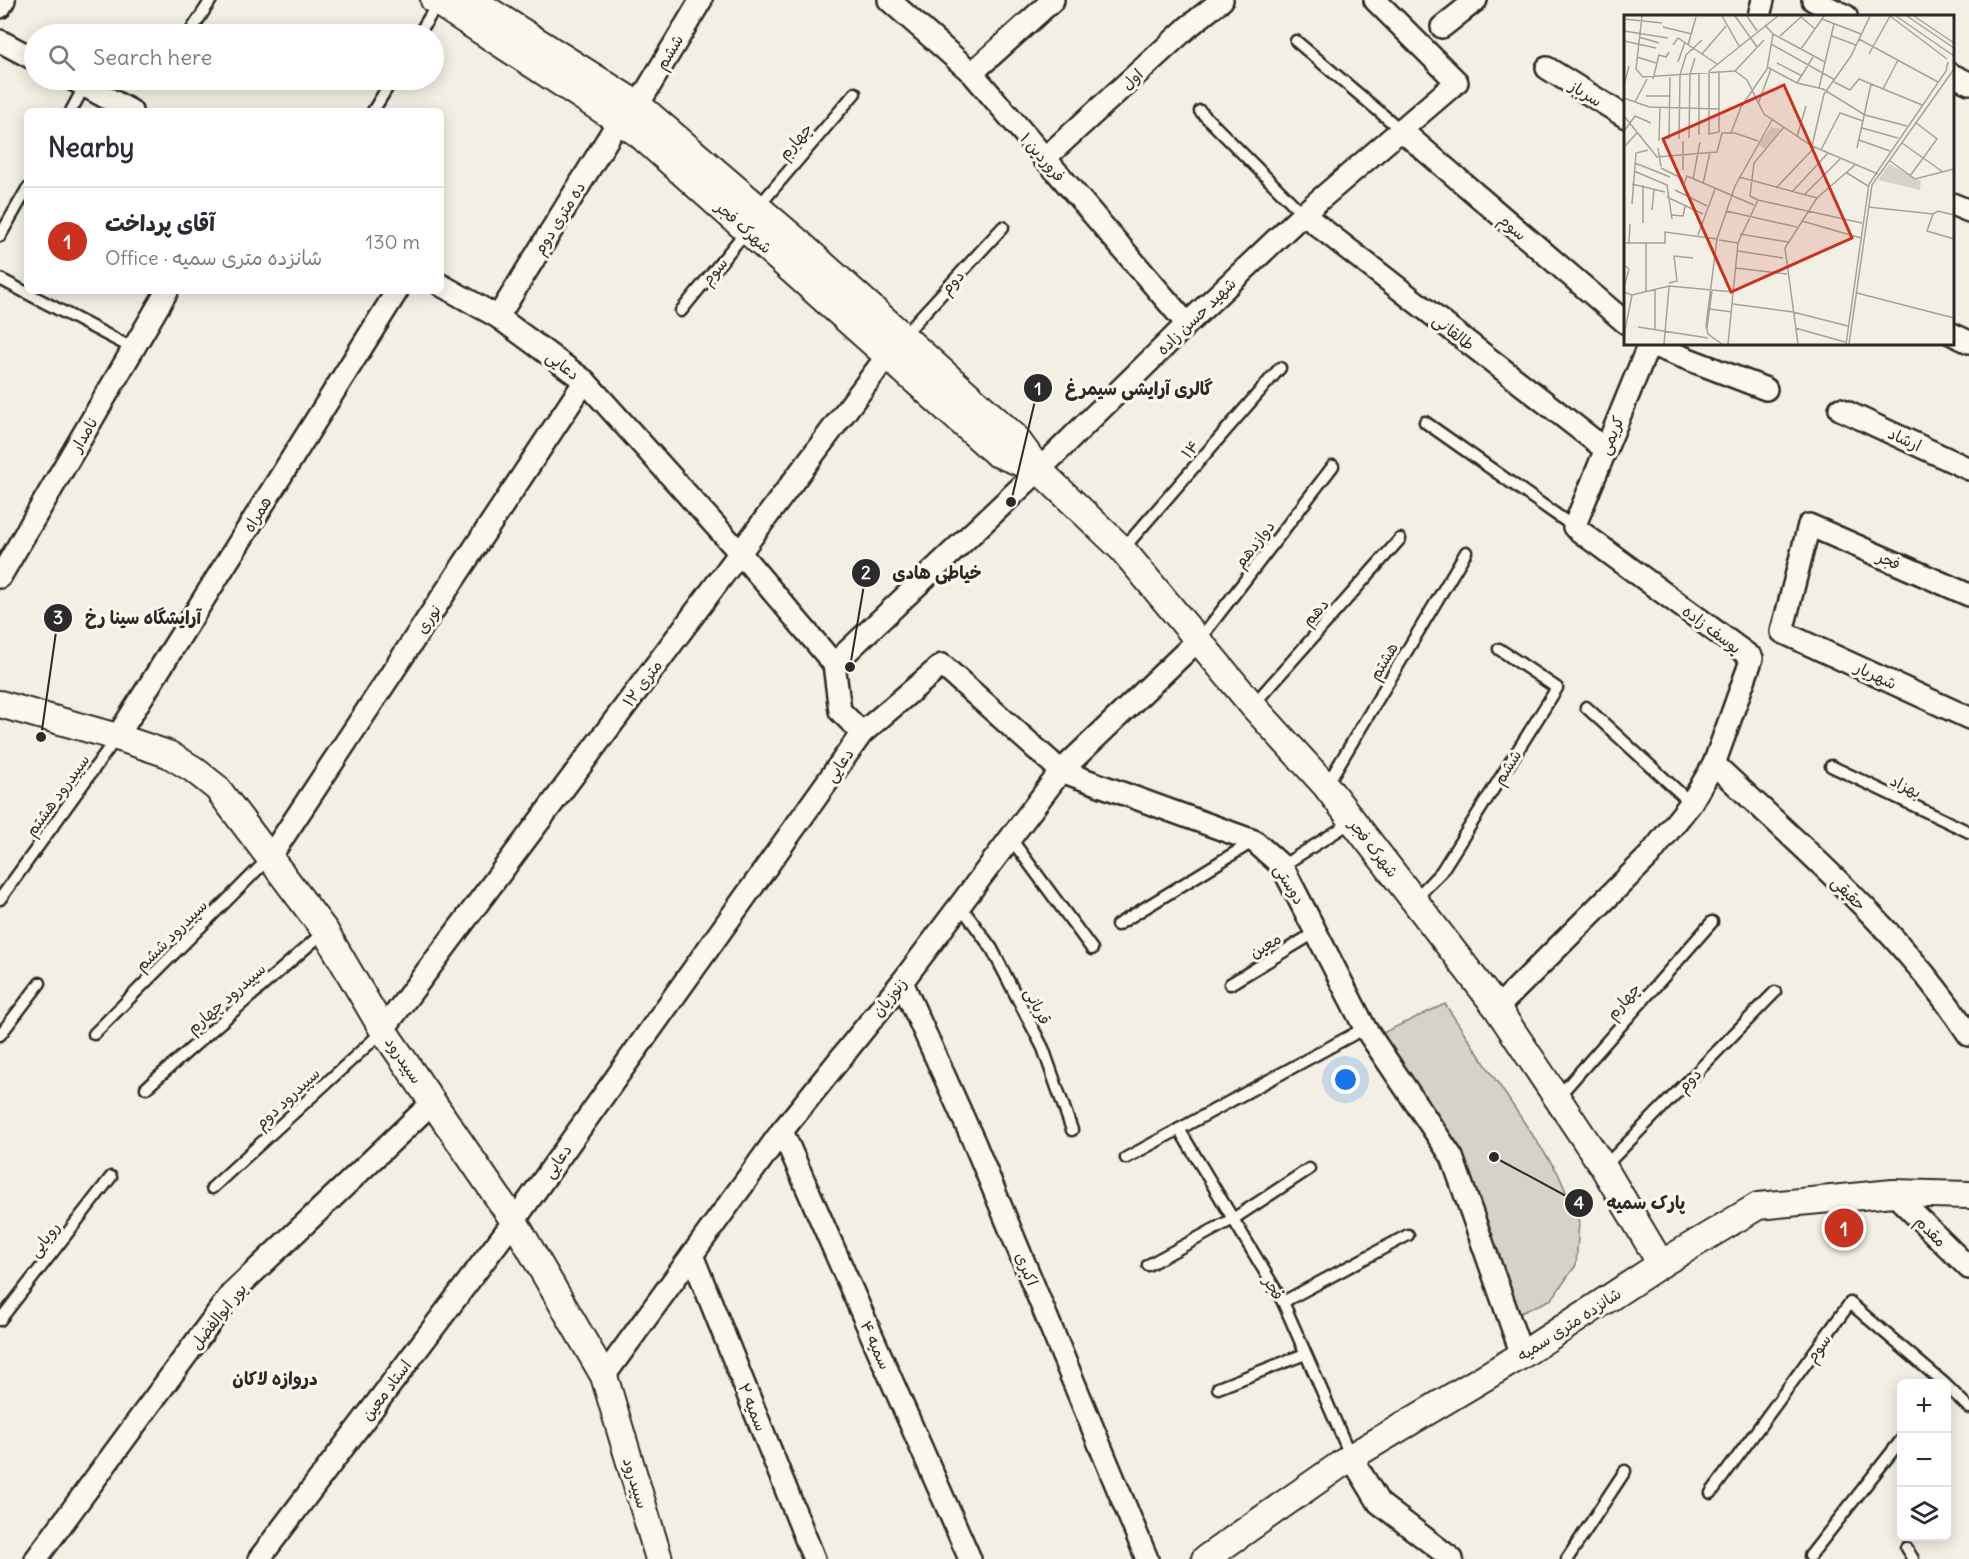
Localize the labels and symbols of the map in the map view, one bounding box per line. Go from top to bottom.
inset map [1624,15,1954,345]
street label: ششم [651,31,690,75]
street label: اول [1117,64,1147,94]
street label: سرباز [1564,74,1606,111]
street label: چهارم [774,119,819,165]
street label: فروردین ۱ [1016,128,1070,186]
street label: ده متری دوم [529,178,592,260]
street label: شهرک فجر [710,195,776,257]
street label: سوم [1493,209,1531,247]
street label: سوم [697,253,734,291]
street label: دوم [936,266,970,300]
street label: شهید حسن زاده [1152,273,1240,359]
street label: طالقانی [1428,309,1479,355]
street label: دعایی [542,346,584,385]
callout: گالری آرایشی سیمرغ [1023,370,1225,406]
text: 1 [1034,377,1042,400]
text: گالری آرایشی سیمرغ [1065,377,1213,401]
street label: کریمی [1594,412,1629,458]
street label: نامدار [65,413,102,457]
street label: ارشاد [1885,423,1925,455]
street label: ۱۴ [1177,436,1203,462]
street label: همراه [238,492,276,536]
street label: دوازدهم [1229,516,1281,573]
street label: فجر [1872,545,1904,574]
callout: خیاطی هادی [851,555,994,591]
text: 2 [861,561,871,584]
text: خیاطی هادی [892,561,982,585]
street label: دهم [1297,594,1335,632]
callout: آرایشگاه سینا رخ [43,600,213,636]
street label: یوسف زاده [1678,600,1745,658]
street label: نوری [411,601,446,638]
text: 3 [53,606,63,629]
text: آرایشگاه سینا رخ [85,606,203,629]
street label: هشتم [1364,638,1405,685]
street label: ۱۲ متری [618,656,666,710]
street label: شهریار [1850,656,1900,693]
street label: دعایی [820,744,859,786]
street label: ششم [1489,746,1528,790]
street label: سپیدرود هشتم [21,750,96,842]
street label: بهزاد [1887,770,1925,802]
street label: شهرک فجر [1344,813,1403,881]
street label: دوستی [1269,860,1310,908]
street label: حقیقی [1827,871,1871,915]
street label: سپیدرود ششم [131,895,213,977]
street label: معین [1246,928,1284,962]
street label: سپیدرود چهارم [182,958,272,1040]
street label: زنوزیان [867,973,912,1021]
street label: چهارم [1602,979,1647,1025]
street label: قربانی [1019,984,1056,1028]
street label: سپیدرود [380,1033,427,1088]
street label: سپیدرود دوم [250,1063,326,1135]
street label: دوم [1673,1064,1707,1098]
your location [1331,1065,1360,1094]
street label: دعایی [538,1140,577,1182]
callout: پارک سمیه [1564,1185,1697,1221]
text: 4 [1574,1191,1585,1214]
text: پارک سمیه [1607,1191,1686,1215]
pin: 1 [1824,1206,1864,1250]
street label: مقدم [1909,1211,1951,1253]
street label: رویایی [24,1217,65,1261]
street label: اکبری [1011,1249,1043,1289]
street label: فجر [1258,1271,1289,1303]
street label: پور ابوالفضل [185,1279,251,1354]
street label: شانزده متری سمیه [1513,1283,1625,1365]
street label: سمیه ۴ [856,1318,896,1372]
street label: سوم [1801,1330,1837,1368]
street label: استاد معین [357,1356,415,1424]
district label: دروازه لاکان [232,1367,318,1390]
street label: سمیه ۲ [734,1380,772,1434]
street label: سپیدرود [618,1455,653,1511]

